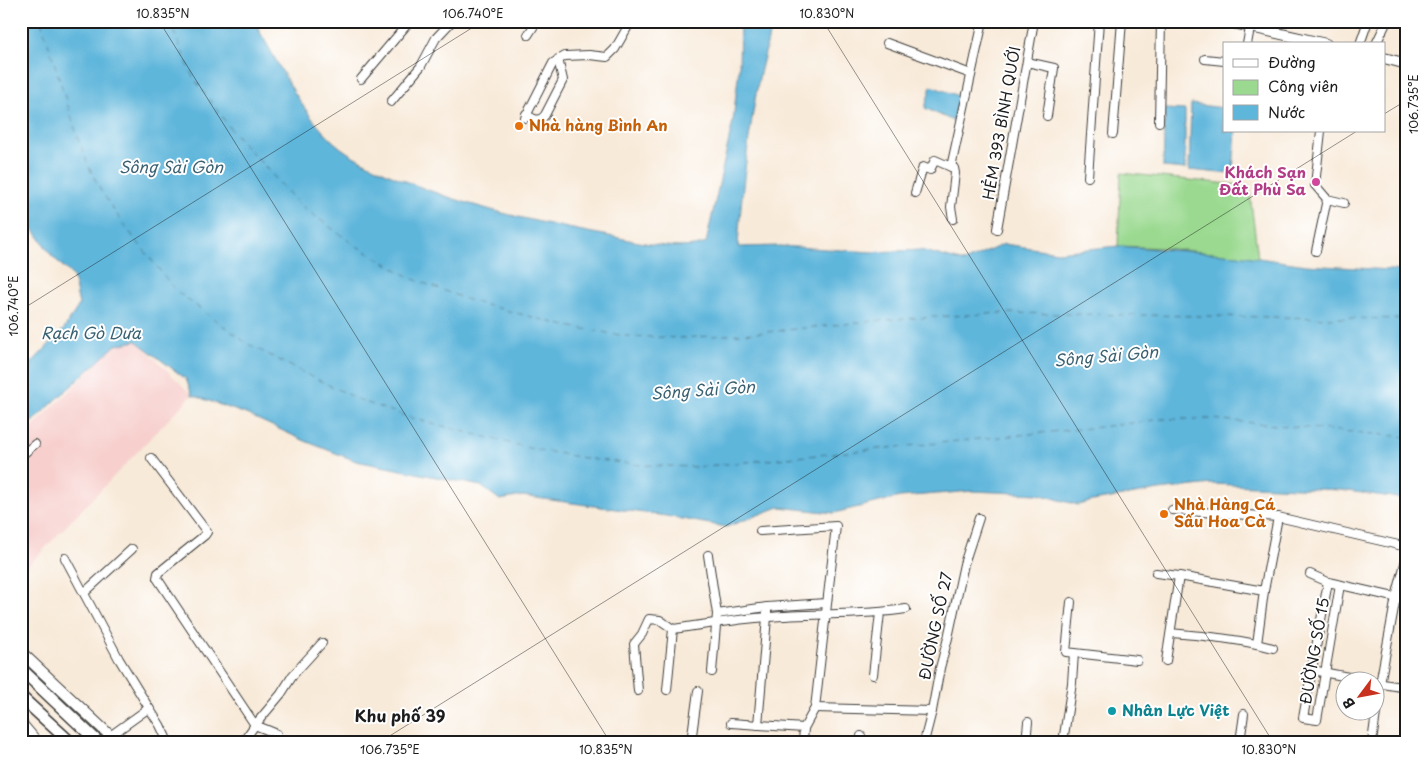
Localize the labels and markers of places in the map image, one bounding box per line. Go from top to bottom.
place label: Nhà hàng Bình An [529,113,668,136]
marker: Nhà hàng Bình An [513,120,525,132]
place label: Khách Sạn Đất Phù Sa [1219,160,1307,200]
marker: Khách Sạn Đất Phù Sa [1310,176,1322,188]
place label: Nhà Hàng Cá Sấu Hoa Cà [1174,492,1276,532]
marker: Nhà Hàng Cá Sấu Hoa Cà [1158,508,1170,520]
place label: Nhân Lực Việt [1122,698,1229,721]
marker: Nhân Lực Việt [1106,705,1118,717]

